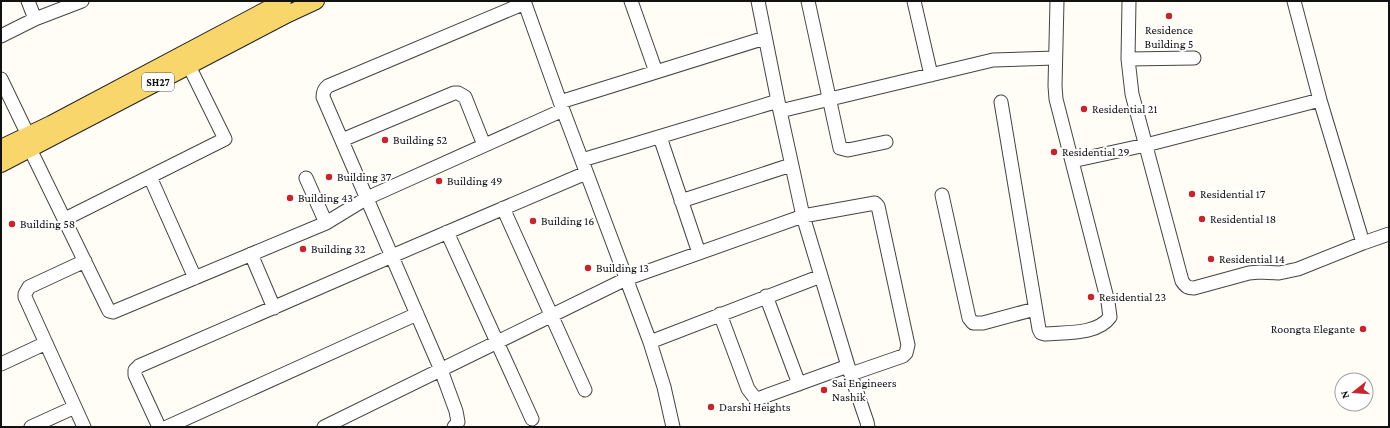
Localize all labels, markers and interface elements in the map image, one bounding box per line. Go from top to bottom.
marker: Residence Building 5 [1164,11,1174,21]
place label: Residence Building 5 [1145,23,1193,51]
road number: SH27 [142,73,174,91]
place label: Residential 21 [1092,102,1157,116]
marker: Residential 21 [1079,104,1089,114]
place label: Building 52 [393,133,448,147]
marker: Building 52 [380,135,390,145]
place label: Residential 29 [1062,145,1130,159]
marker: Residential 29 [1049,147,1059,157]
place label: Building 37 [337,170,392,184]
marker: Building 37 [324,172,334,182]
place label: Building 49 [447,174,502,188]
marker: Building 49 [434,176,444,186]
place label: Residential 17 [1200,187,1266,201]
marker: Residential 17 [1187,189,1197,199]
place label: Building 43 [298,191,353,205]
marker: Building 43 [285,193,295,203]
place label: Residential 18 [1210,212,1276,226]
place label: Building 16 [541,214,594,228]
marker: Residential 18 [1197,214,1207,224]
marker: Building 16 [528,216,538,226]
place label: Building 58 [20,217,75,231]
marker: Building 58 [7,219,17,229]
place label: Building 32 [311,242,366,256]
marker: Building 32 [298,244,308,254]
place label: Residential 14 [1219,252,1285,266]
marker: Residential 14 [1206,254,1216,264]
place label: Building 13 [596,261,649,275]
marker: Building 13 [583,263,593,273]
place label: Residential 23 [1099,290,1166,304]
marker: Residential 23 [1086,292,1096,302]
place label: Roongta Elegante [1271,322,1355,336]
marker: Roongta Elegante [1358,324,1368,334]
north arrow [1334,372,1374,412]
place label: Sai Engineers Nashik [832,376,897,404]
marker: Sai Engineers Nashik [819,385,829,395]
text: N [1337,389,1351,400]
place label: Darshi Heights [719,400,791,414]
marker: Darshi Heights [706,402,716,412]

